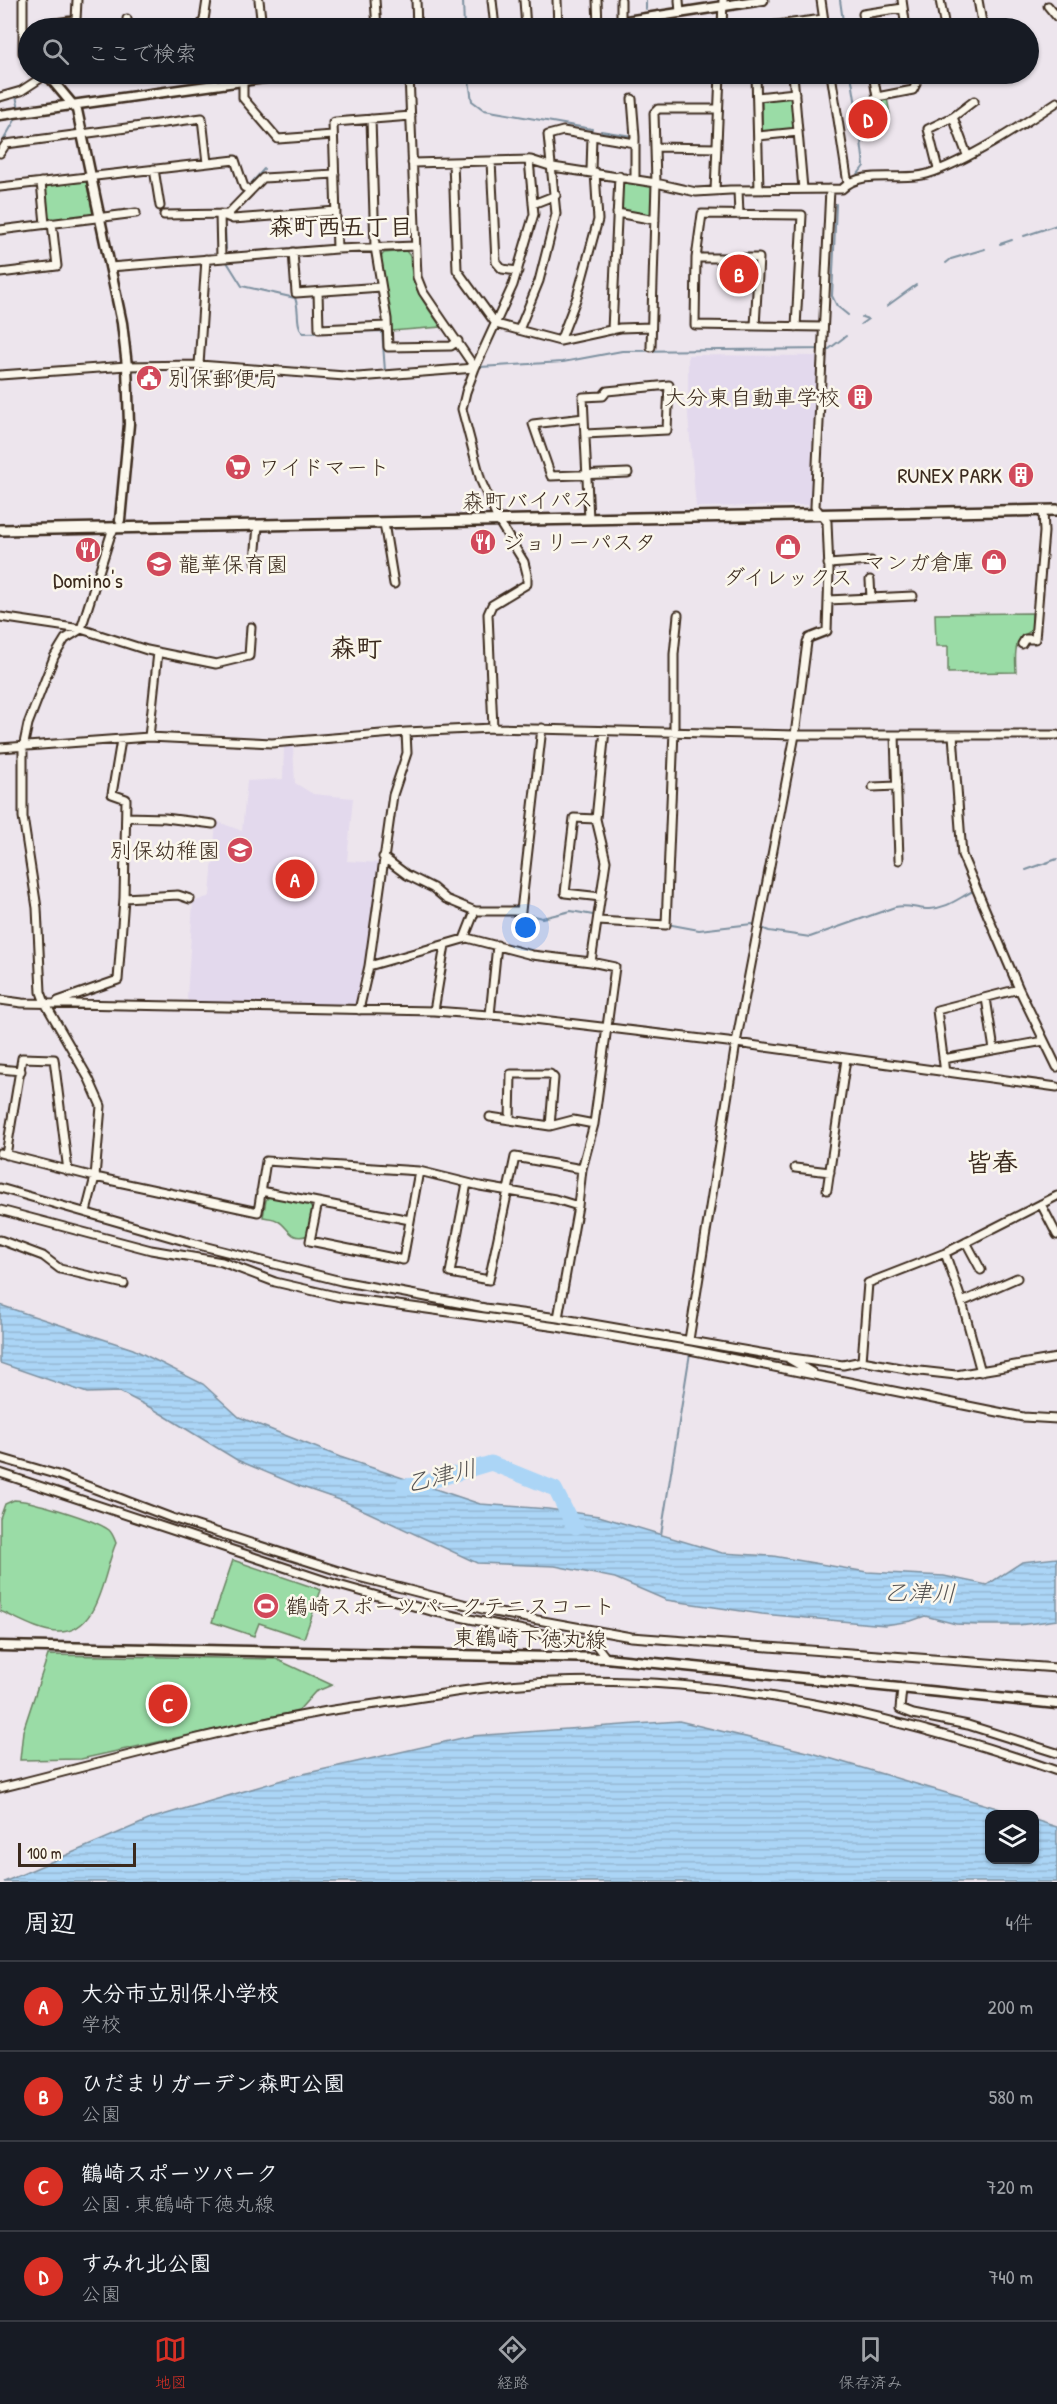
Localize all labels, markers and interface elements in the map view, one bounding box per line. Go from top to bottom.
search box [18,18,1039,84]
icon: search [39,35,72,68]
text: ここで検索 [87,38,197,68]
pin: D [848,96,888,142]
district label: 森町西五丁目 [269,210,413,242]
pin: B [720,252,758,296]
public building icon: 別保郵便局 [134,363,164,393]
place label: 別保郵便局 [168,363,278,393]
place label: 大分東自動車学校 [664,382,840,412]
building icon: 大分東自動車学校 [845,382,875,412]
supermarket icon: ワイドマート [223,452,253,482]
place label: ワイドマート [258,452,390,482]
place label: RUNEX PARK [897,460,1002,490]
building icon: RUNEX PARK [1006,460,1036,490]
street label: 森町バイパス [462,484,594,516]
restaurant icon: ジョリーパスタ [468,527,498,557]
place label: ジョリーパスタ [502,527,656,557]
shop icon: ダイレックス [773,532,803,562]
restaurant icon: Domino's [73,535,103,565]
place label: マンガ倉庫 [864,547,974,577]
shop icon: マンガ倉庫 [979,547,1009,577]
school or university icon: 龍華保育園 [144,549,174,579]
place label: 龍華保育園 [178,549,288,579]
place label: ダイレックス [723,562,853,592]
place label: Domino's [53,565,123,595]
district label: 森町 [330,630,382,665]
place label: 別保幼稚園 [110,835,220,865]
school or university icon: 別保幼稚園 [225,835,255,865]
pin: A [276,856,314,902]
your location [511,913,540,942]
district label: 皆春 [966,1144,1018,1179]
water label: 乙津川 [402,1451,480,1499]
water label: 乙津川 [884,1575,956,1609]
sports icon: 鶴崎スポーツパークテニスコート [251,1591,281,1621]
place label: 鶴崎スポーツパークテニスコート [286,1591,616,1621]
street label: 東鶴崎下徳丸線 [453,1622,607,1654]
pin: C [148,1682,188,1726]
map controls [985,1810,1039,1864]
button: layers [985,1810,1039,1864]
scale bar [18,1840,136,1868]
text: 100 m [27,1842,62,1864]
text: 周辺 [24,1905,76,1940]
text: 4件 [1006,1909,1033,1936]
text: 大分市立別保小学校 [81,1978,279,2008]
text: A [39,1993,48,2020]
text: 200 m [988,1993,1033,2020]
text: 学校 [81,2010,121,2037]
text: ひだまりガーデン森町公園 [81,2068,345,2098]
text: B [38,2083,49,2110]
text: 580 m [989,2083,1033,2110]
text: 公園 [81,2100,121,2127]
text: 鶴崎スポーツパーク [81,2158,278,2188]
text: C [38,2173,49,2200]
text: 720 m [987,2173,1033,2200]
text: 公園 · 東鶴崎下徳丸線 [81,2190,274,2217]
text: すみれ北公園 [81,2248,211,2278]
text: D [39,2263,48,2290]
text: 740 m [988,2263,1033,2290]
text: 公園 [81,2280,121,2307]
tab: 地図 [154,2333,187,2393]
tab: 経路 [496,2333,529,2393]
tab: 保存済み [838,2333,902,2393]

